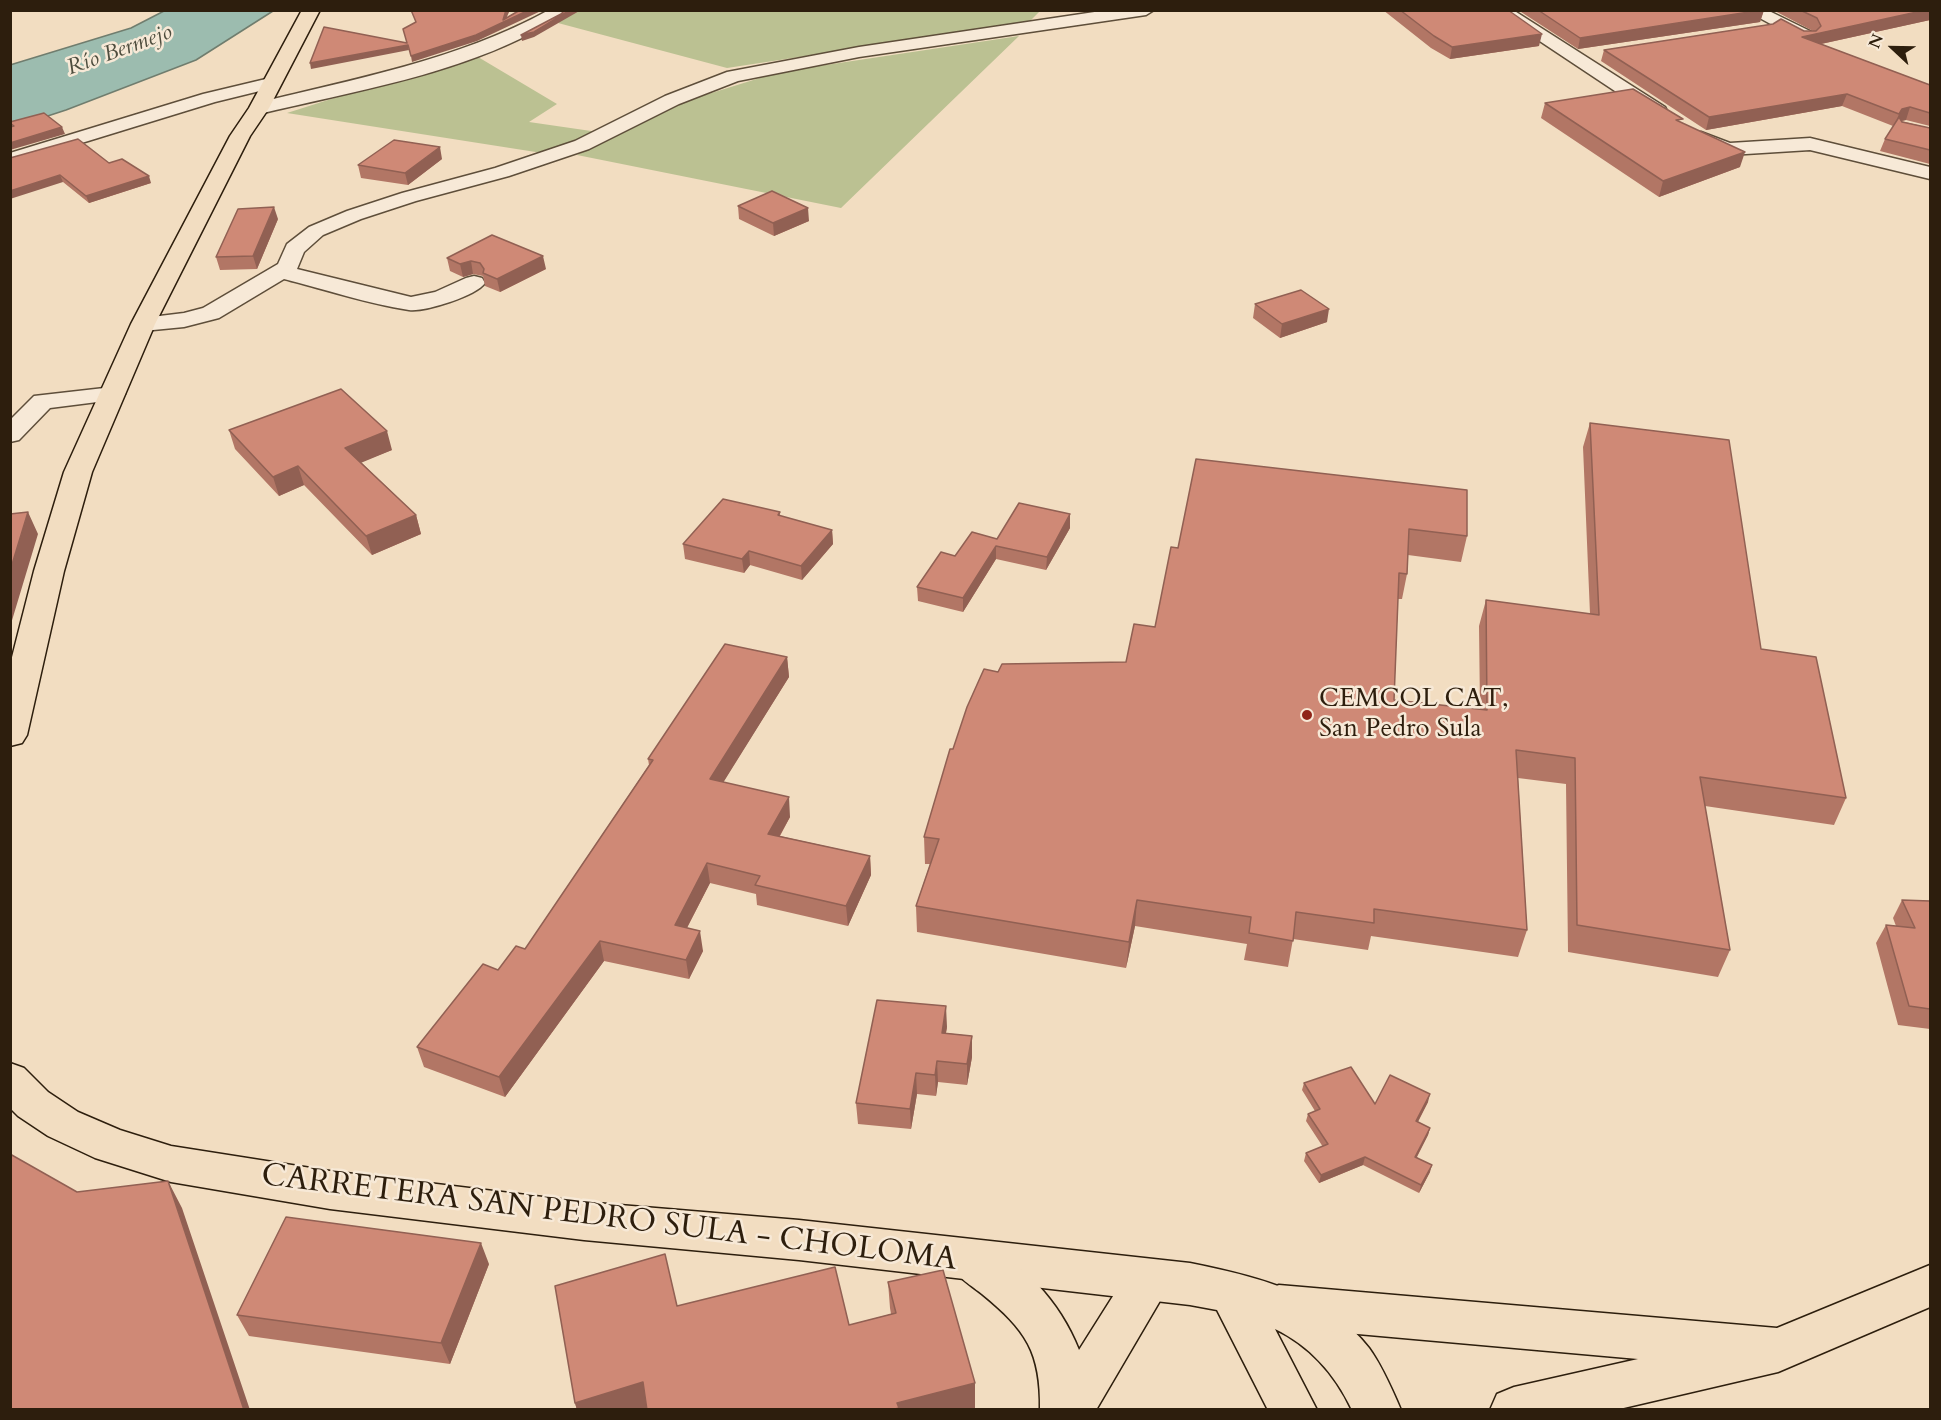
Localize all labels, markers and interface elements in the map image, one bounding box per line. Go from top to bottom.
north arrow [1863,18,1923,78]
water label: Río Bermejo [64,20,176,82]
text: N [1864,31,1889,52]
place label: CEMCOL CAT, San Pedro Sula [1319,684,1509,746]
marker: CEMCOL CAT, San Pedro Sula [1300,708,1314,722]
street label: CARRETERA SAN PEDRO SULA - CHOLOMA [259,1157,959,1281]

